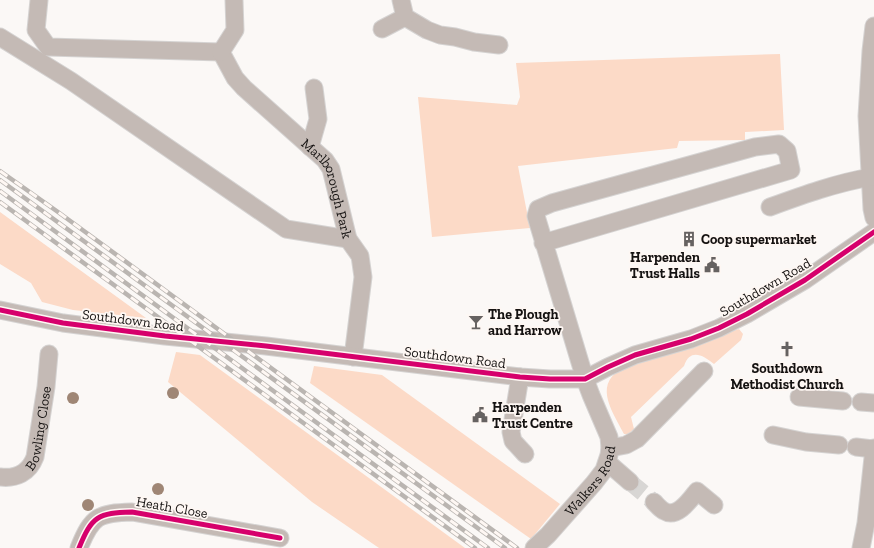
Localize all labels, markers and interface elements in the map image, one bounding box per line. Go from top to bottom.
street label: Marlborough Park [298,135,356,241]
building icon: Coop supermarket [680,230,698,248]
place label: Coop supermarket [701,231,817,248]
place label: Harpenden Trust Halls [630,249,701,282]
street label: Southdown Road [717,254,814,320]
public building icon: Harpenden Trust Halls [703,256,721,274]
street label: Southdown Road [81,306,185,335]
place label: The Plough and Harrow [488,306,562,339]
bar icon: The Plough and Harrow [467,313,485,331]
church icon: Southdown Methodist Church [778,340,796,358]
street label: Southdown Road [403,343,507,372]
place label: Southdown Methodist Church [730,360,844,393]
street label: Bowling Close [22,385,55,474]
place label: Harpenden Trust Centre [492,399,573,432]
public building icon: Harpenden Trust Centre [471,406,489,424]
street label: Walkers Road [561,444,619,519]
street label: Heath Close [135,493,209,522]

